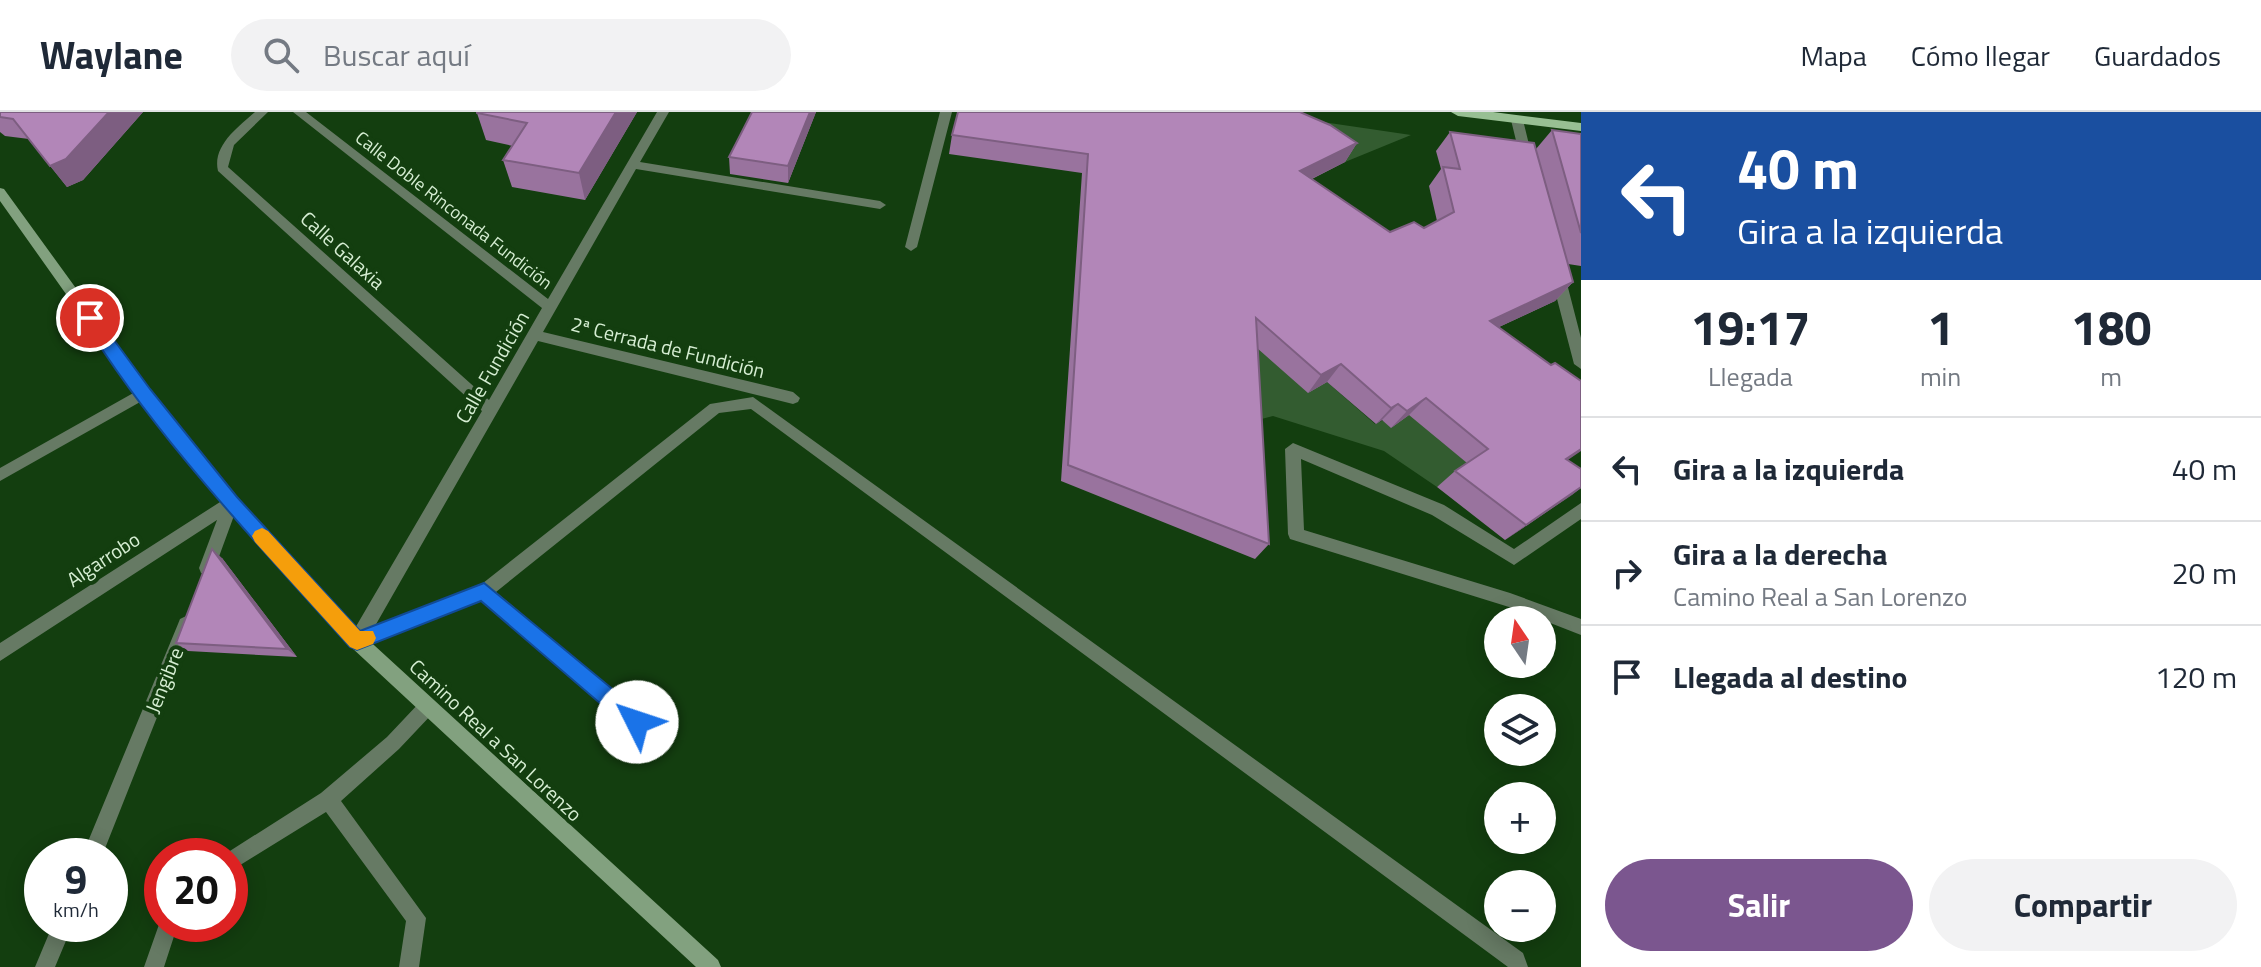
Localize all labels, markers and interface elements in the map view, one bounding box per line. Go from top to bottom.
search box [231,19,791,91]
text: Waylane [40,26,183,84]
text: Buscar aquí [323,32,470,78]
icon: search [259,33,303,77]
text: Mapa [1800,34,1867,77]
text: Cómo llegar [1911,34,2050,77]
text: Guardados [2094,34,2221,77]
street label: Calle Doble Rinconada Fundición [350,124,558,296]
text: 40 m [1737,126,1859,211]
icon: left [1605,144,1709,248]
street label: Calle Galaxia [294,203,392,297]
text: Gira a la izquierda [1737,203,2003,258]
pin [56,284,124,352]
text: 19:17 [1691,291,1810,364]
text: 1 [1927,291,1954,364]
text: 180 [2071,291,2151,364]
icon: arrive [68,296,112,340]
street label: Calle Fundición [447,305,537,429]
street label: 2ª Cerrada de Fundición [568,308,768,386]
text: Llegada [1708,357,1793,396]
text: min [1920,357,1961,396]
text: m [2100,357,2122,396]
text: Gira a la izquierda [1673,446,1904,492]
text: 40 m [2172,446,2237,492]
icon: left [1605,447,1649,491]
street label: Algarrobo [60,524,146,594]
text: Gira a la derecha [1673,531,1888,577]
text: 20 m [2172,550,2237,596]
icon: right [1605,551,1649,595]
text: Camino Real a San Lorenzo [1673,577,1968,616]
north arrow [1484,606,1556,678]
map controls [1484,606,1556,942]
street label: Jengibre [137,642,191,718]
street label: Camino Real a San Lorenzo [403,651,589,829]
text: Llegada al destino [1673,654,1907,700]
text: 120 m [2155,654,2237,700]
icon: arrive [1605,655,1649,699]
position arrow [595,680,679,764]
button: layers [1484,694,1556,766]
button: + [1484,782,1556,854]
speed limit sign: 20 [144,838,248,942]
text: 9 [65,849,87,910]
button: Salir [1605,859,1913,951]
button: Compartir [1929,859,2237,951]
button: − [1484,870,1556,942]
text: km/h [53,894,99,925]

